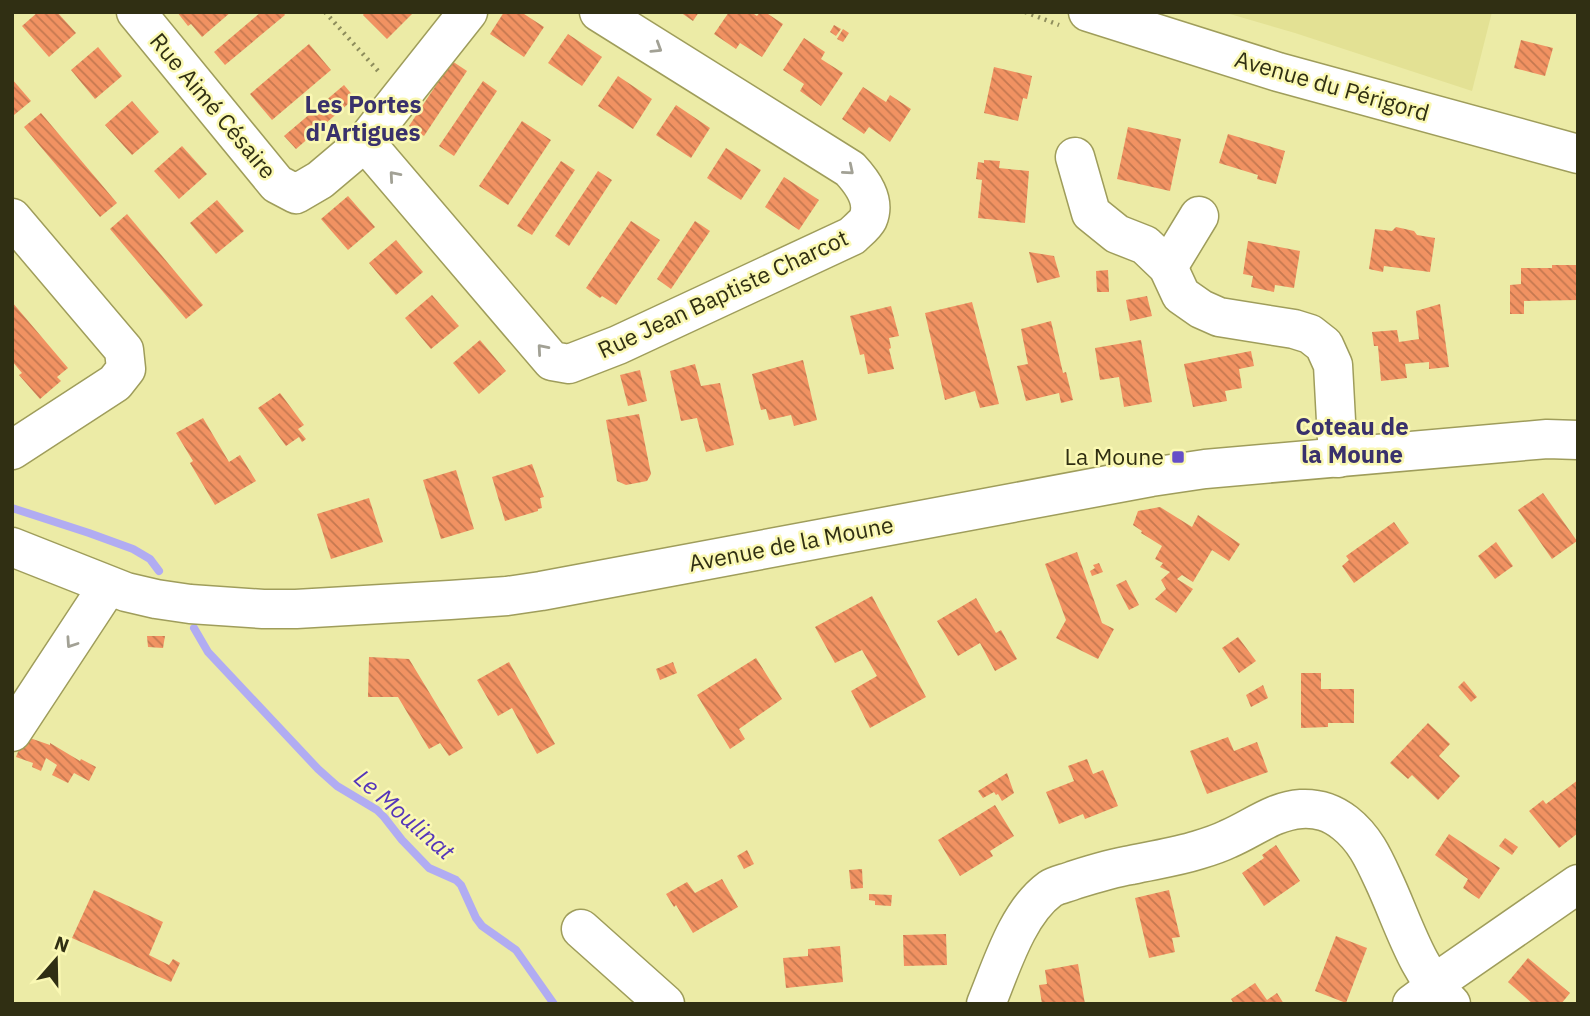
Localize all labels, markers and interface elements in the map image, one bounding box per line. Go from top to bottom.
street label: Rue Aimé Césaire [144,26,284,185]
one-way arrow [649,40,662,53]
street label: Avenue du Périgord [1232,43,1433,127]
district label: Les Portes d'Artigues [305,88,422,148]
one-way arrow [840,162,853,174]
one-way arrow [390,172,402,185]
street label: Rue Jean Baptiste Charcot [593,222,853,364]
one-way arrow [538,344,550,357]
district label: Coteau de la Moune [1295,410,1409,470]
place label: La Moune [1064,441,1164,471]
marker: La Moune [1170,449,1186,465]
street label: Avenue de la Moune [686,508,896,578]
one-way arrow [67,635,79,648]
water label: Le Moulinat [348,762,462,867]
north arrow [21,925,91,995]
text: N [51,930,72,958]

